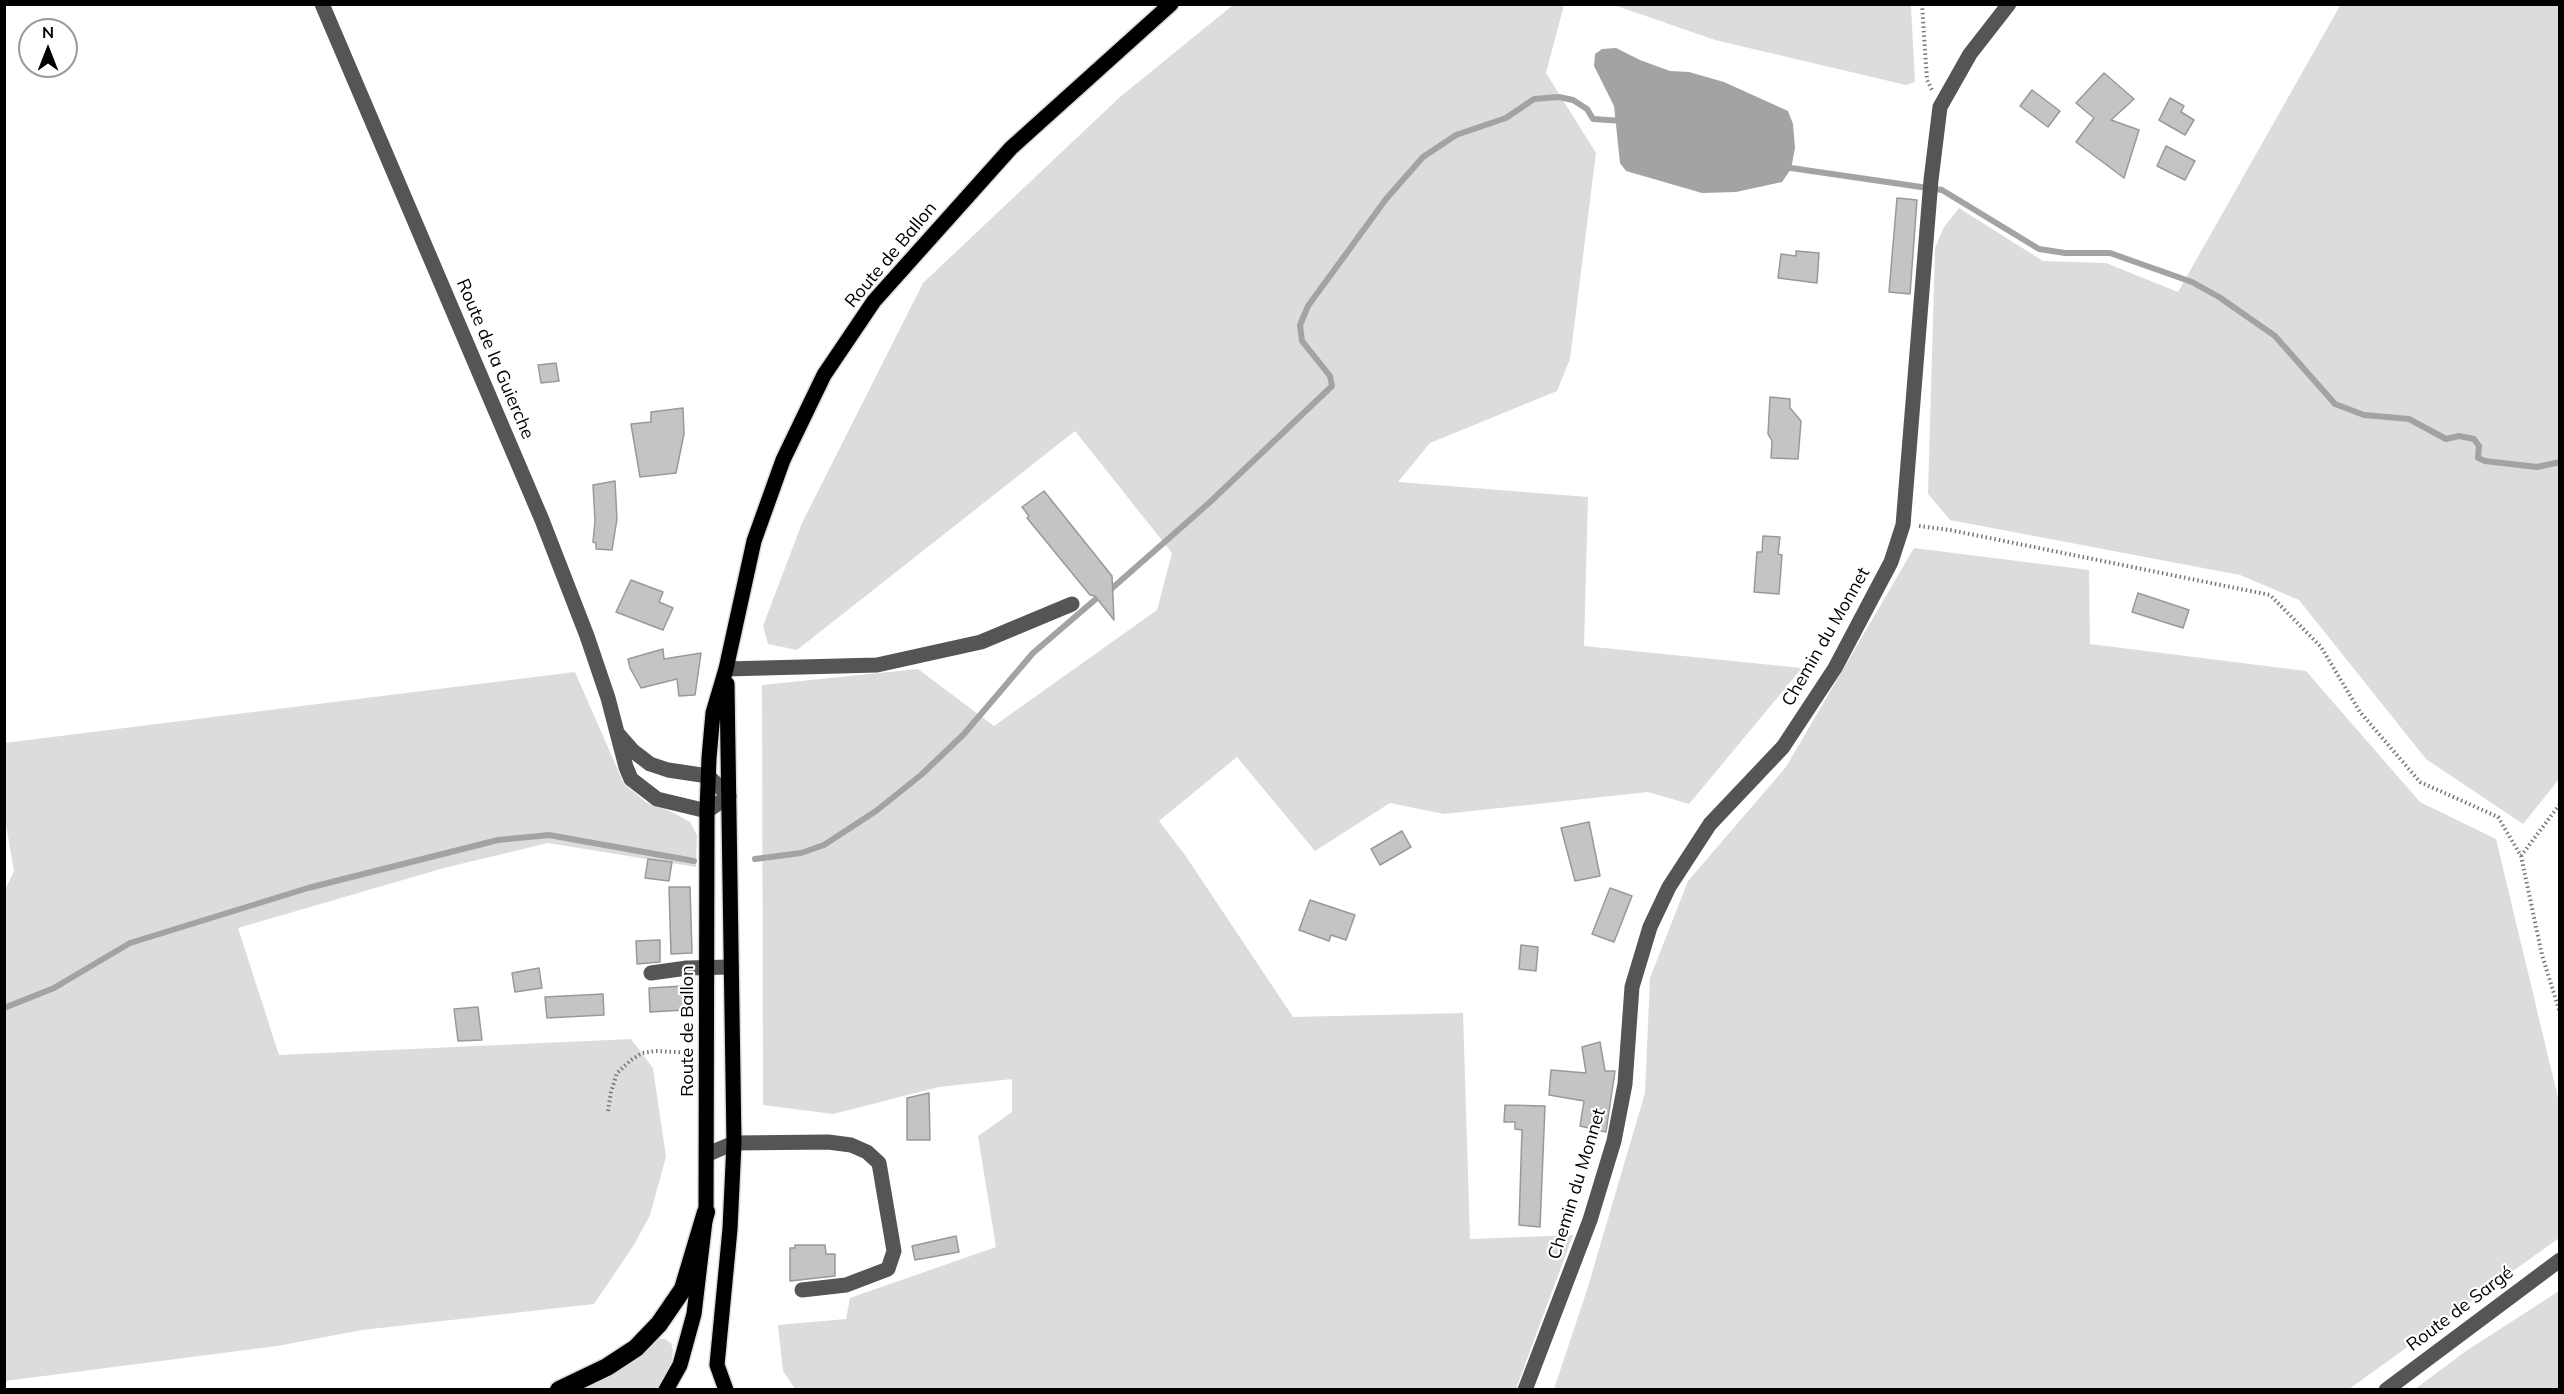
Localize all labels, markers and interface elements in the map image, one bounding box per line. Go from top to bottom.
north arrow [18,18,78,78]
text: N [42,22,54,42]
street label: Route de Ballon [841,198,941,312]
street label: Route de la Guierche [451,276,539,442]
street label: Chemin du Monnet [1777,564,1875,710]
street label: Route de Ballon [677,965,699,1097]
street label: Chemin du Monnet [1544,1106,1610,1262]
street label: Route de Sargé [2402,1262,2518,1356]

